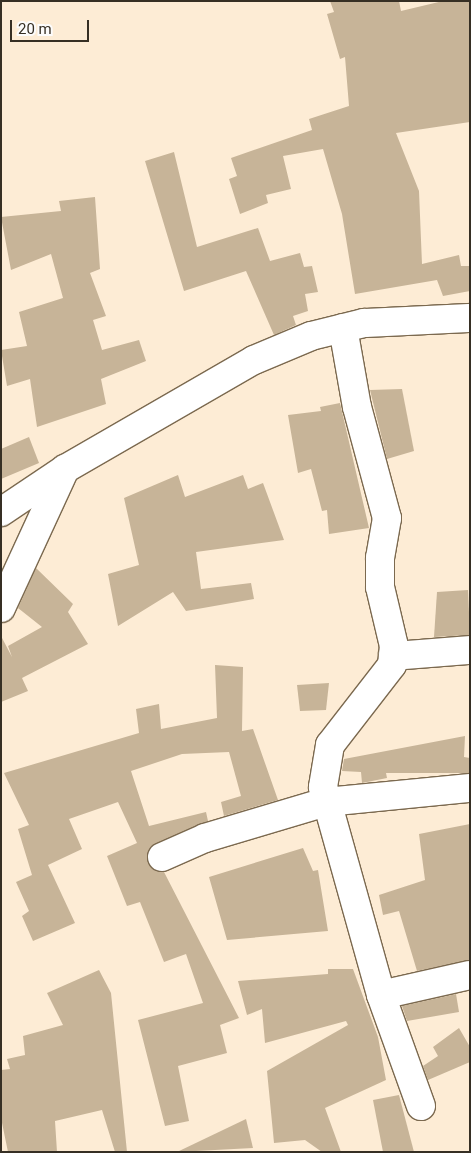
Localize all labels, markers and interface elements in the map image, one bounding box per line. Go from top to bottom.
scale bar [12,10,91,42]
text: 20 m [18,20,52,38]

